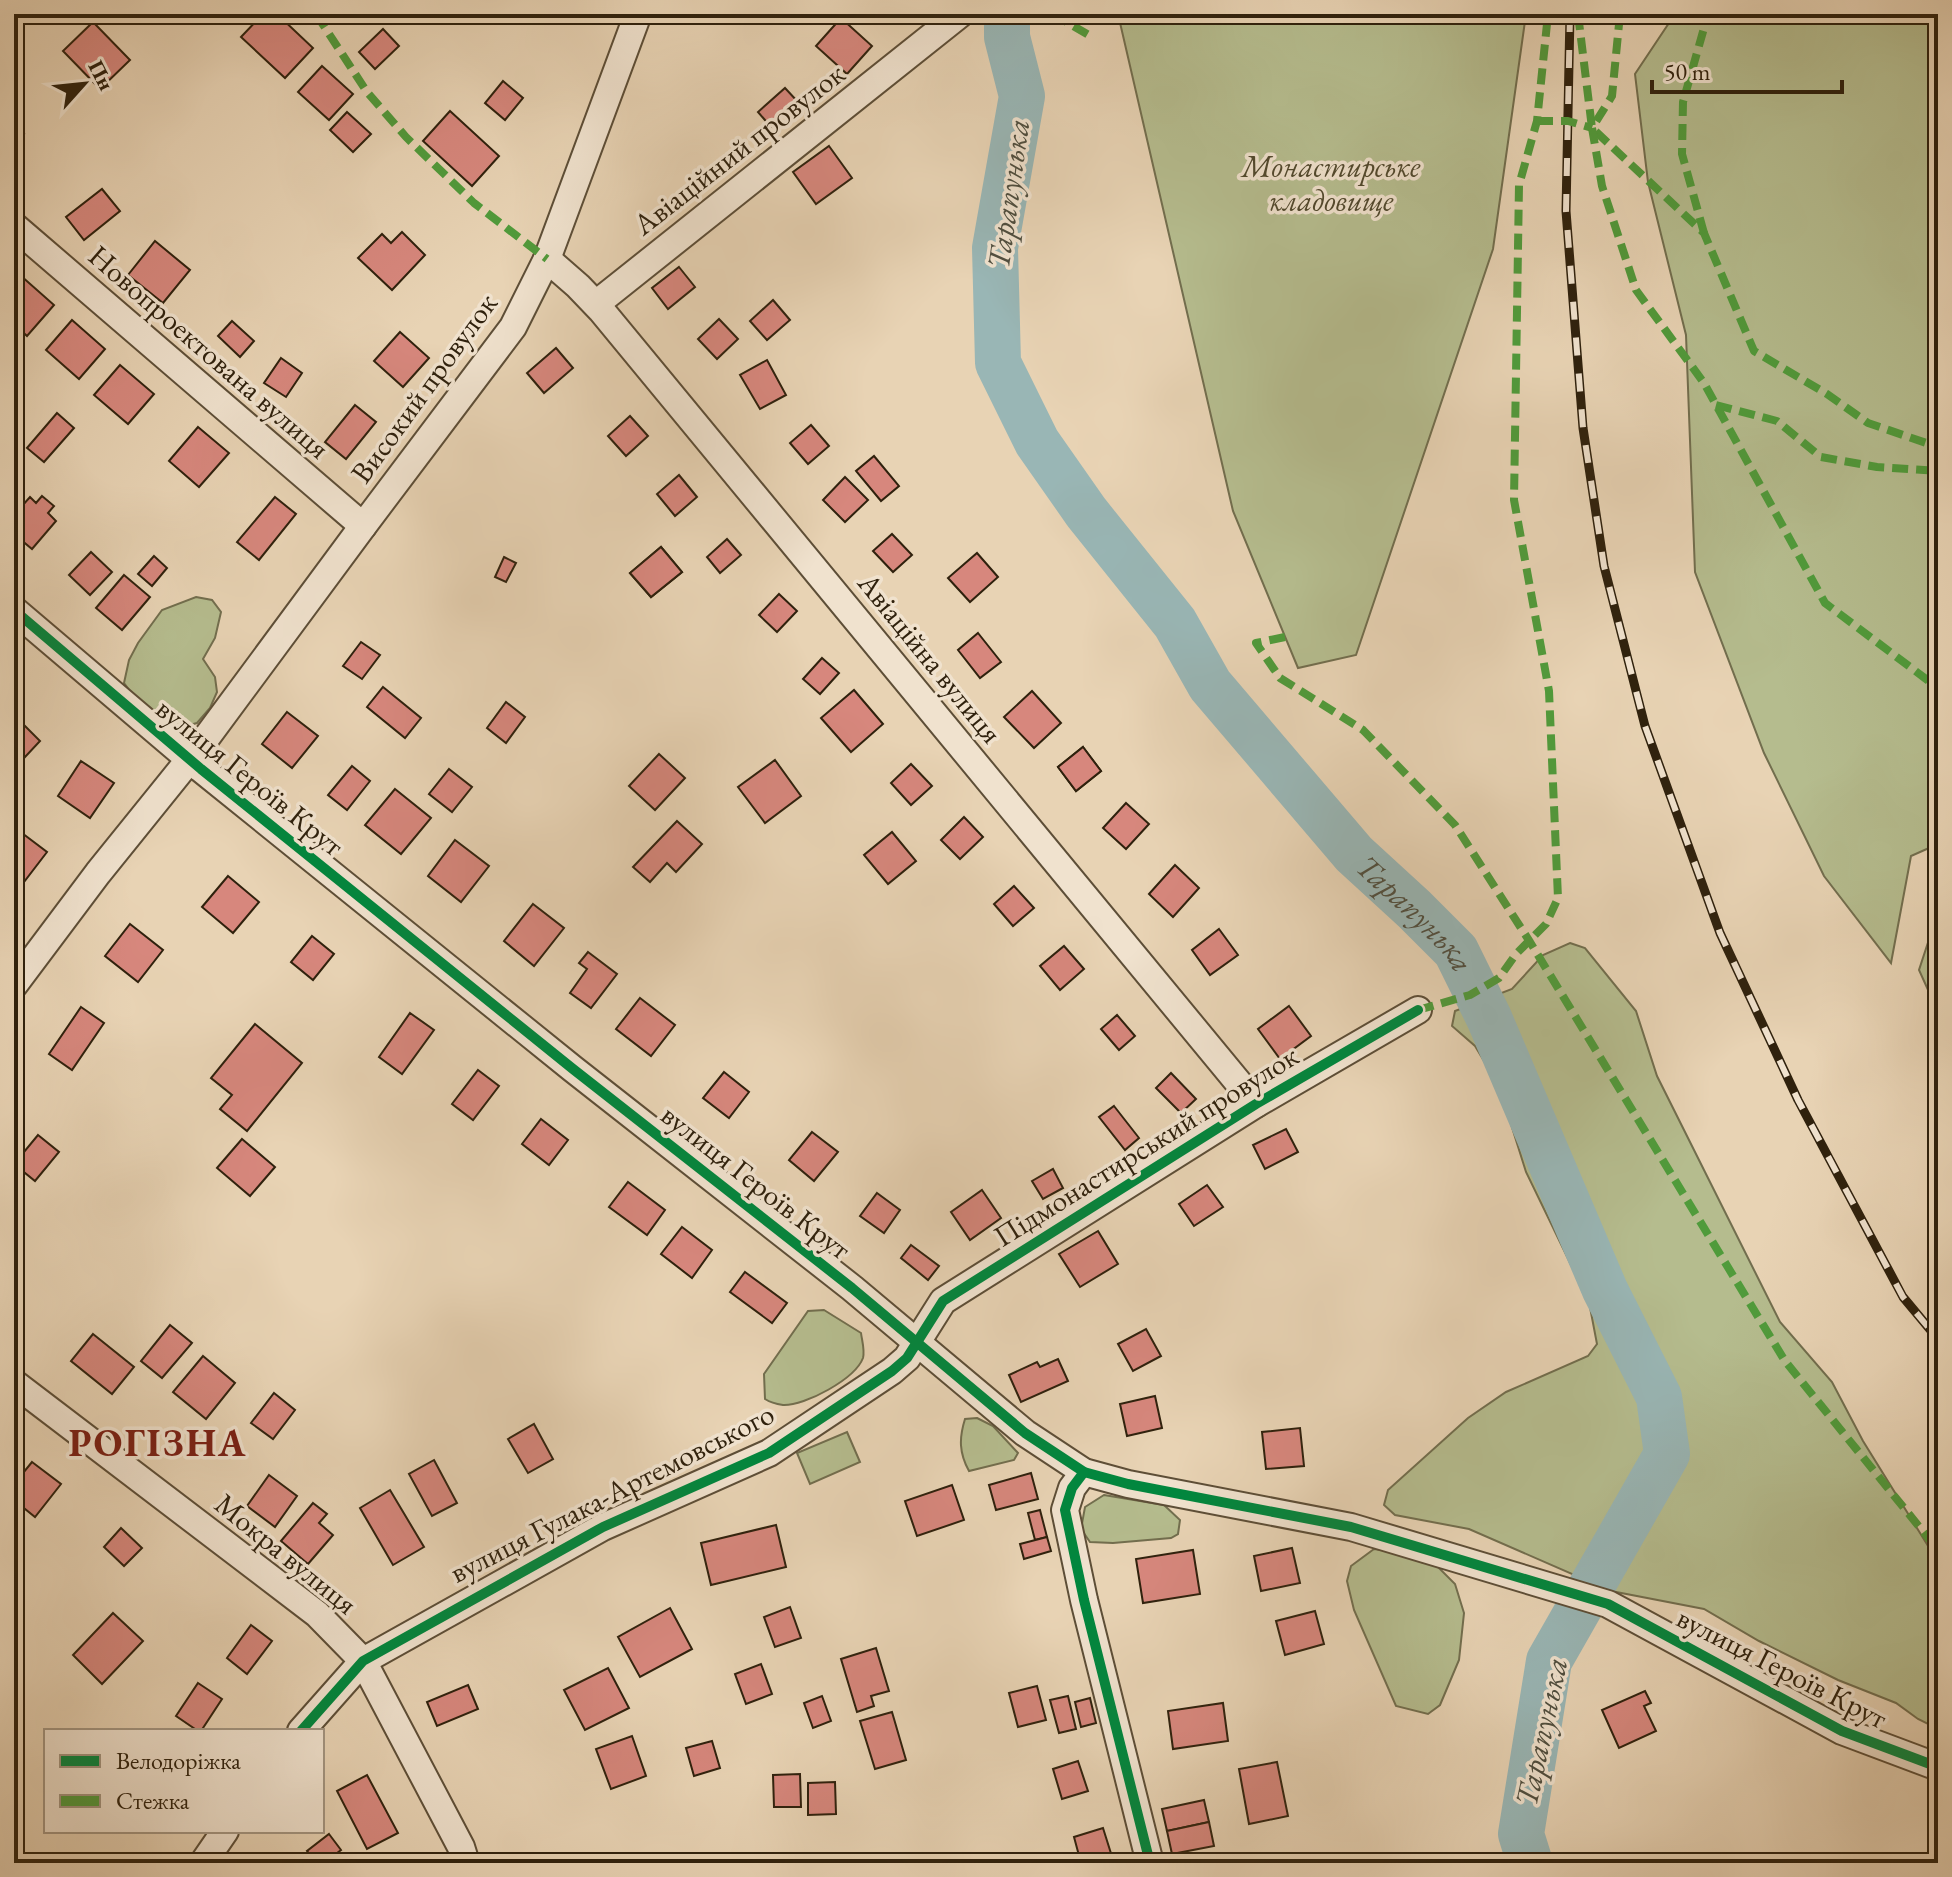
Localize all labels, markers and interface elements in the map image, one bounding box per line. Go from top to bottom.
north arrow [44,44,124,124]
scale bar [1652,44,1842,94]
street label: Авіаційний провулок [624,54,853,244]
text: Пн [82,55,121,95]
text: 50 m [1664,56,1711,87]
water label: Тарапунька [977,116,1039,272]
park label: Монастирське кладовище [1240,147,1421,220]
street label: Новопроектована вулиця [81,236,338,467]
street label: Високий провулок [341,285,506,490]
street label: Авіаційна вулиця [849,564,1011,751]
street label: вулиця Героїв Крут [148,689,352,864]
water label: Тарапунька [1347,845,1484,979]
street label: Підмонастирський провулок [986,1036,1305,1255]
street label: вулиця Героїв Крут [653,1095,859,1268]
street label: вулиця Гулака-Артемовського [443,1394,781,1591]
district label: РОГІЗНА [69,1418,247,1467]
street label: Мокра вулиця [207,1484,366,1623]
street label: вулиця Героїв Крут [1671,1598,1894,1737]
water label: Тарапунька [1505,1654,1577,1810]
legend [44,1729,324,1833]
text: Велодоріжка [116,1745,241,1776]
text: Стежка [116,1785,190,1816]

